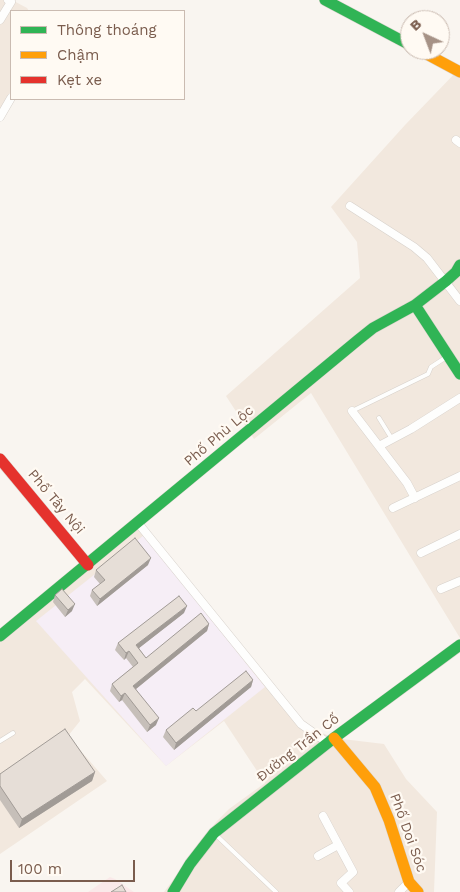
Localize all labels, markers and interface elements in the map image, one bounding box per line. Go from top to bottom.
legend [10,10,185,100]
north arrow [400,10,450,60]
text: B [406,16,424,34]
text: Thông thoáng [57,21,156,39]
text: Chậm [57,46,99,64]
text: Kẹt xe [57,71,102,89]
street label: Phố Phù Lộc [181,402,257,470]
street label: Phố Tây Nội [24,466,88,538]
street label: Đường Trần Cố [253,710,343,786]
street label: Phố Doi Sóc [386,791,430,875]
scale bar [12,850,138,882]
text: 100 m [18,860,62,878]

